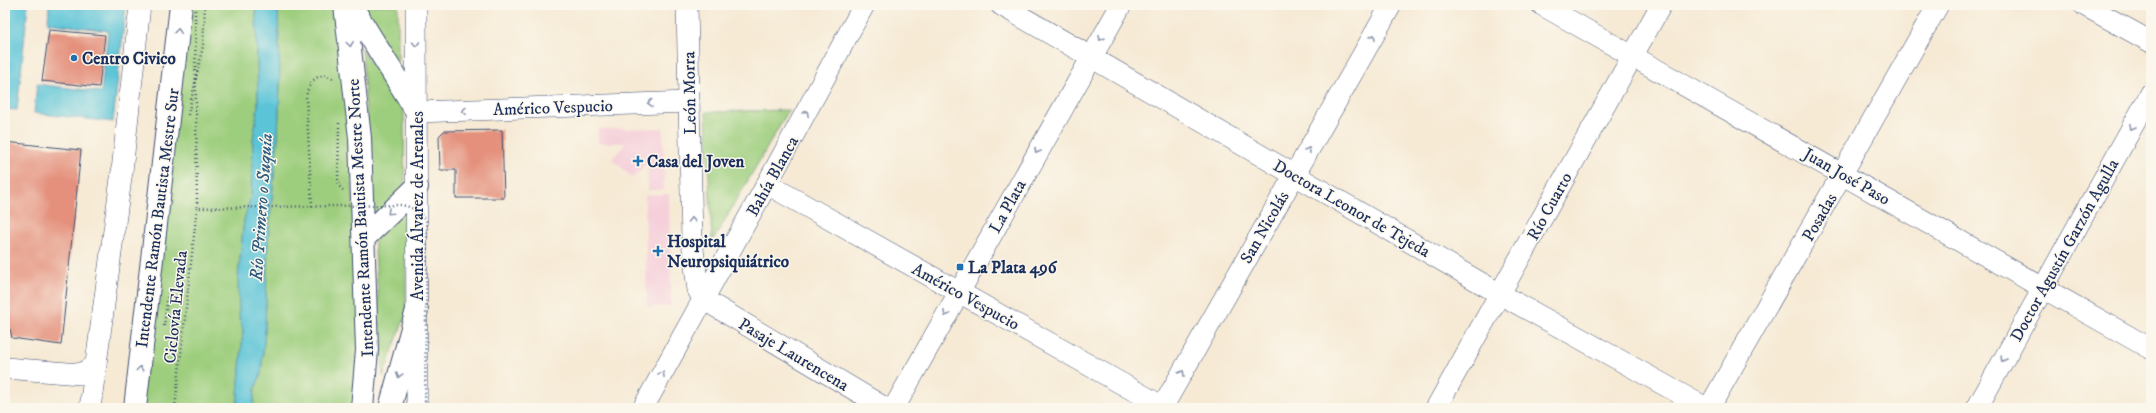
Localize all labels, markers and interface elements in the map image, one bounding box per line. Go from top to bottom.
one-way arrow [173,28,182,34]
one-way arrow [1099,34,1106,41]
one-way arrow [1368,34,1375,41]
one-way arrow [345,41,354,47]
one-way arrow [412,41,420,47]
place label: Centro Civico [82,48,176,70]
street label: León Morra [678,50,702,135]
marker: Centro Civico [69,53,79,63]
street label: Intendente Ramón Bautista Mestre Norte [343,78,379,358]
street label: Intendente Ramón Bautista Mestre Sur [131,86,185,349]
street label: Américo Vespucio [493,95,613,121]
one-way arrow [647,99,653,108]
one-way arrow [461,106,467,115]
one-way arrow [801,109,809,117]
street label: Avenida Álvarez de Arenales [406,111,429,301]
one-way arrow [2130,123,2137,130]
water label: Río Primero o Suquía [246,132,278,283]
street label: Bahía Blanca [742,132,804,221]
street label: Juan José Paso [1797,142,1894,211]
one-way arrow [1035,147,1042,155]
one-way arrow [1304,147,1311,154]
place label: Casa del Joven [647,151,745,173]
marker: Casa del Joven [632,155,644,167]
street label: Doctora Leonor de Tejeda [1269,155,1435,263]
street label: Doctor Agustín Garzón Agulla [2005,155,2125,346]
street label: Río Cuarto [1522,169,1578,244]
street label: La Plata [984,175,1032,237]
street label: San Nicolás [1235,187,1295,268]
street label: Posadas [1797,189,1843,246]
one-way arrow [387,207,395,215]
one-way arrow [688,217,696,223]
place label: Hospital Neuropsiquiátrico [667,231,789,273]
marker: Hospital Neuropsiquiátrico [652,245,664,257]
street label: Ciclovía Elevada [159,249,193,365]
place label: La Plata 496 [968,257,1058,279]
street label: Américo Vespucio [908,258,1023,336]
marker: La Plata 496 [955,262,965,272]
one-way arrow [943,309,951,317]
street label: Pasaje Laurencena [734,313,853,397]
one-way arrow [2001,355,2008,362]
one-way arrow [135,366,144,372]
one-way arrow [1177,369,1184,377]
one-way arrow [657,371,664,378]
one-way arrow [396,372,404,378]

